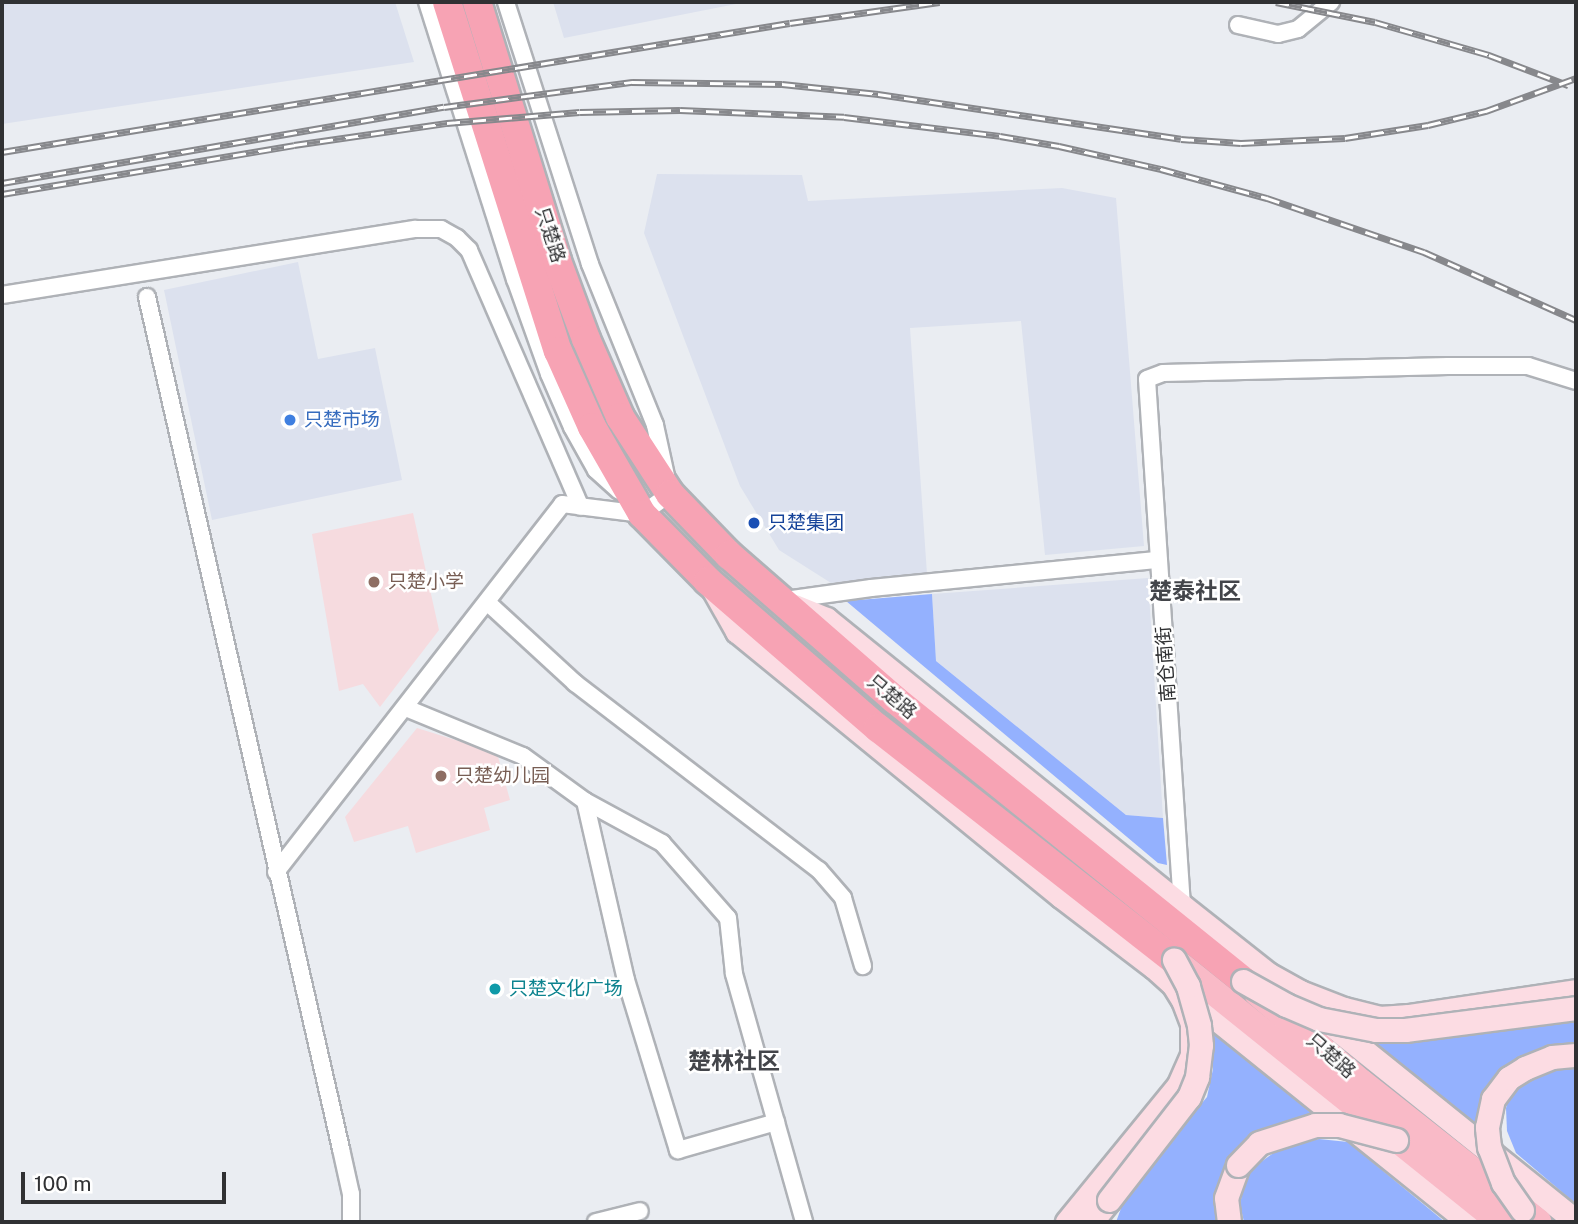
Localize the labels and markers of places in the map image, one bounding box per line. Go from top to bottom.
place label: 只楚市场 [304,409,380,431]
marker: 只楚市场 [282,412,298,428]
place label: 只楚集团 [768,512,844,534]
marker: 只楚集团 [746,515,762,531]
place label: 只楚小学 [388,571,464,593]
marker: 只楚小学 [366,574,382,590]
place label: 只楚幼儿园 [455,765,550,787]
marker: 只楚幼儿园 [433,768,449,784]
place label: 只楚文化广场 [509,978,623,1000]
marker: 只楚文化广场 [487,981,503,997]

